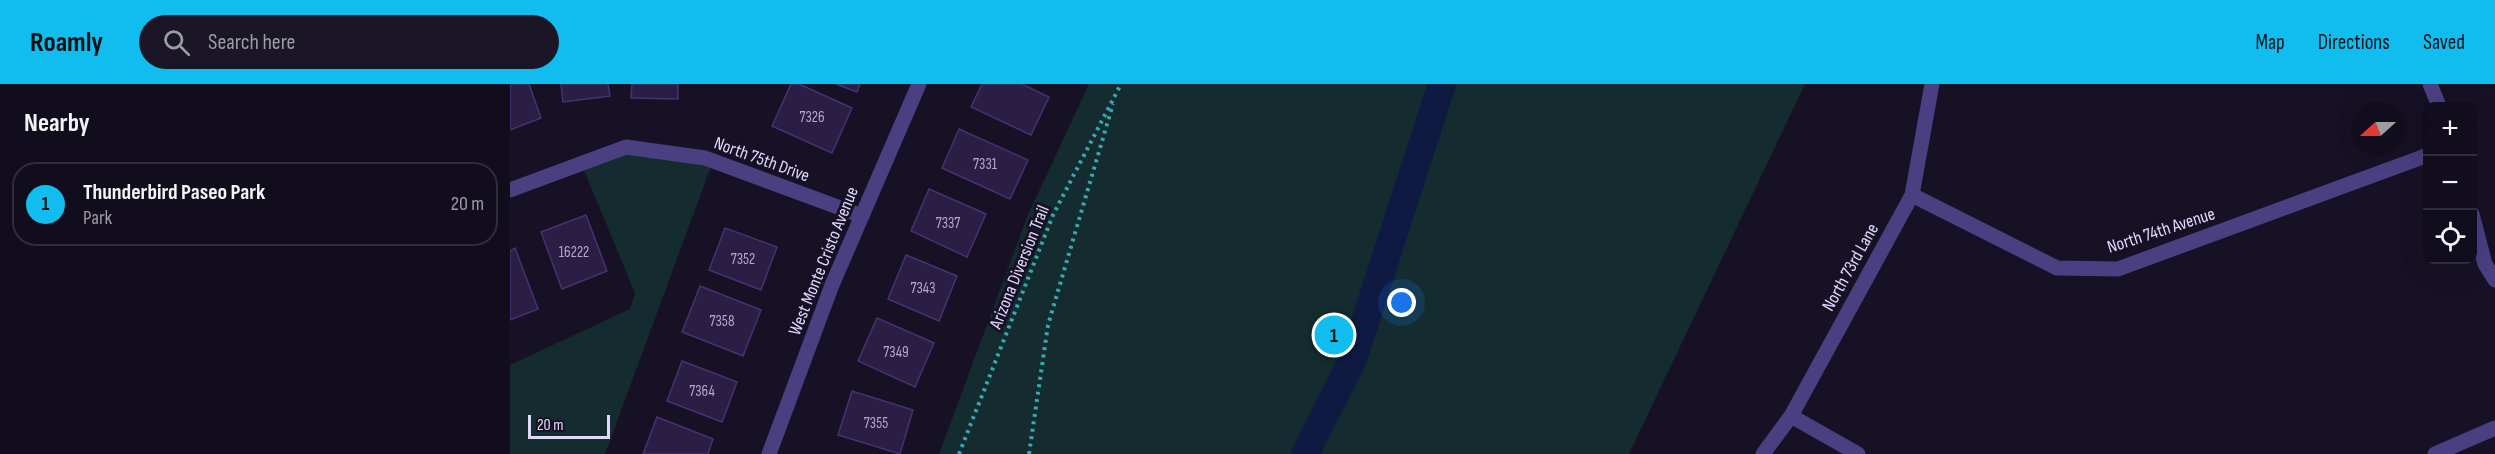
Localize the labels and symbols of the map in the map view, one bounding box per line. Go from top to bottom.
north arrow [2351,102,2405,156]
house number: 7326 [799,108,825,127]
street label: North 75th Drive [711,133,812,186]
house number: 7331 [973,155,998,174]
street label: West Monte Cristo Avenue [784,184,863,338]
street label: Arizona Diversion Trail [985,202,1054,333]
street label: North 74th Avenue [2105,203,2218,258]
house number: 7337 [936,214,960,233]
street label: North 73rd Lane [1818,220,1883,315]
house number: 16222 [559,243,589,262]
house number: 7352 [731,250,755,269]
house number: 7343 [911,279,935,298]
your location [1387,288,1416,317]
house number: 7358 [710,312,734,331]
pin: 1 [1314,312,1354,358]
house number: 7349 [883,343,909,362]
house number: 7364 [689,382,715,401]
scale bar [528,412,610,440]
house number: 7355 [864,414,888,433]

